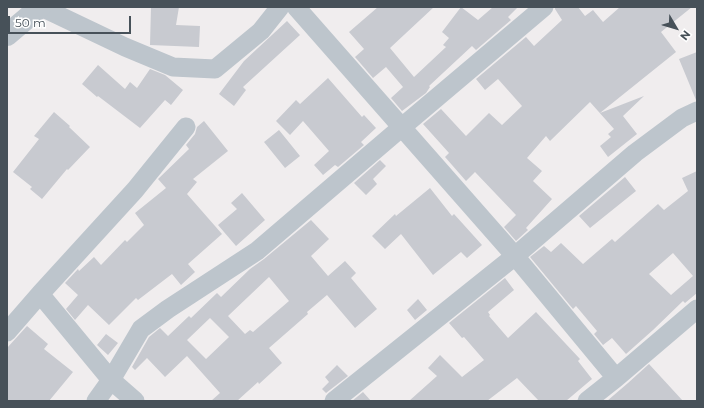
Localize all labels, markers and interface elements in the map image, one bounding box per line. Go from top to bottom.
scale bar [10,8,133,34]
north arrow [656,8,696,48]
text: 50 m [15,15,46,30]
text: N [677,28,694,43]

